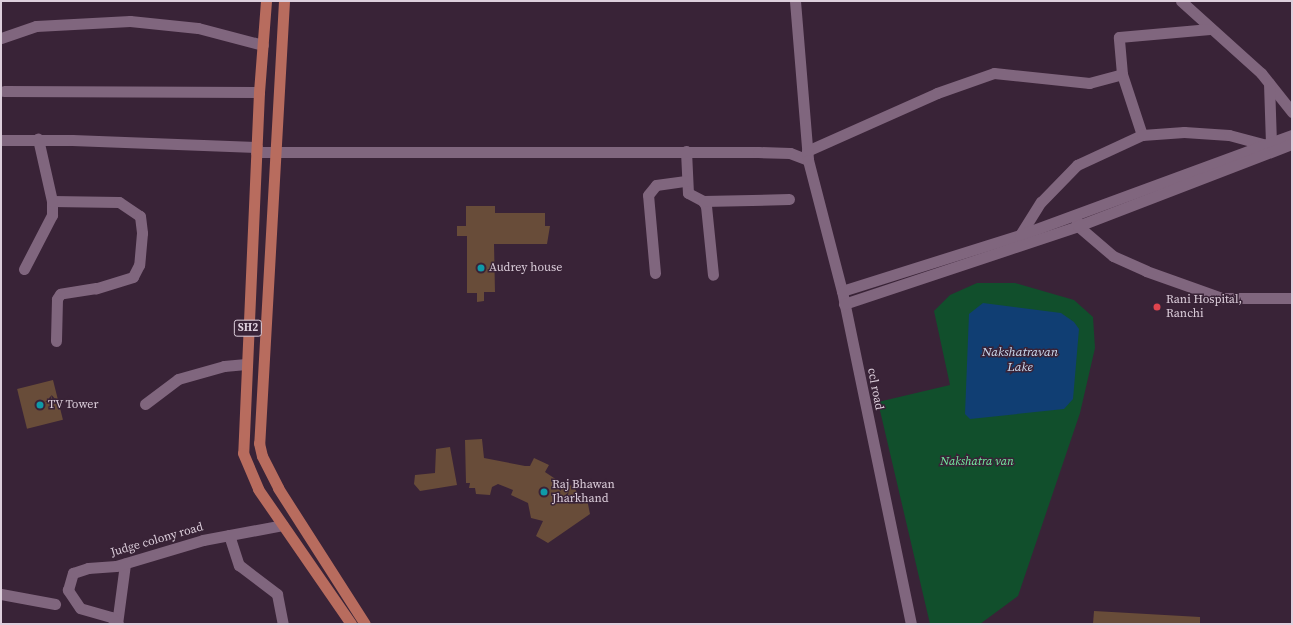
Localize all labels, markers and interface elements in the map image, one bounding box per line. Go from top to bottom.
place label: Audrey house [489,261,562,275]
marker: Audrey house [476,263,486,273]
place label: Rani Hospital, Ranchi [1166,293,1242,321]
marker: Rani Hospital, Ranchi [1151,301,1163,313]
road number: SH2 [233,319,263,337]
water label: Nakshatravan Lake [982,345,1058,376]
street label: ccl road [864,367,886,411]
place label: TV Tower [48,398,99,412]
marker: TV Tower [35,400,45,410]
park label: Nakshatra van [940,455,1014,469]
place label: Raj Bhawan Jharkhand [552,478,615,506]
marker: Raj Bhawan Jharkhand [539,487,549,497]
street label: Judge colony road [109,520,205,560]

